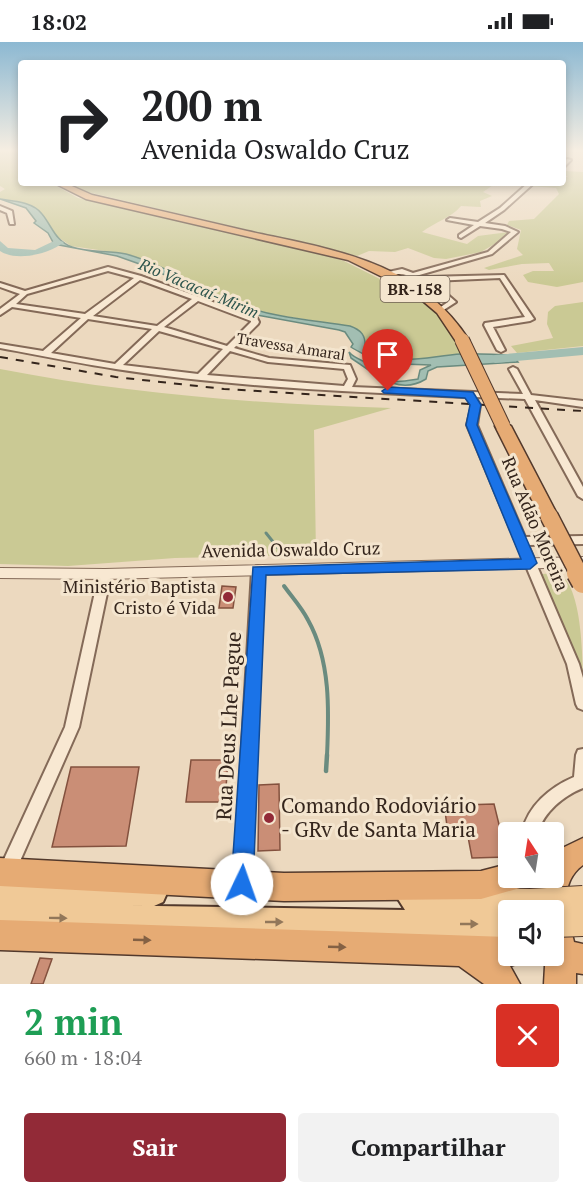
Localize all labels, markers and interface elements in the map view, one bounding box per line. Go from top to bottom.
text: 18:02 [30,7,87,36]
text: 200 m [141,77,262,133]
icon: right [42,84,120,162]
text: Avenida Oswaldo Cruz [141,131,410,167]
water label: Rio Vacacaí-Mirim [135,252,262,323]
road number: BR-158 [380,276,450,302]
street label: Travessa Amaral [235,328,347,364]
pin [362,329,413,391]
icon: arrive [371,338,404,371]
street label: Rua Adão Moreira [497,453,575,594]
street label: Avenida Oswaldo Cruz [201,535,381,563]
place label: Ministério Baptista Cristo é Vida [63,574,216,619]
marker: Ministério Baptista Cristo é Vida [221,590,235,604]
street label: Rua Deus Lhe Pague [209,631,247,821]
place label: Comando Rodoviário - GRv de Santa Maria [281,791,476,843]
marker: Comando Rodoviário - GRv de Santa Maria [262,811,276,825]
north arrow [498,822,564,888]
map controls [498,822,564,966]
position arrow [210,852,274,916]
button: sound [498,900,564,966]
one-way arrow [49,913,68,922]
one-way arrow [265,917,284,927]
one-way arrow [460,919,479,929]
one-way arrow [133,935,152,945]
one-way arrow [328,943,347,952]
text: 2 min [24,998,122,1045]
button: close [496,1004,559,1067]
text: 660 m · 18:04 [24,1044,142,1071]
button: Sair [24,1113,286,1182]
button: Compartilhar [298,1113,559,1182]

